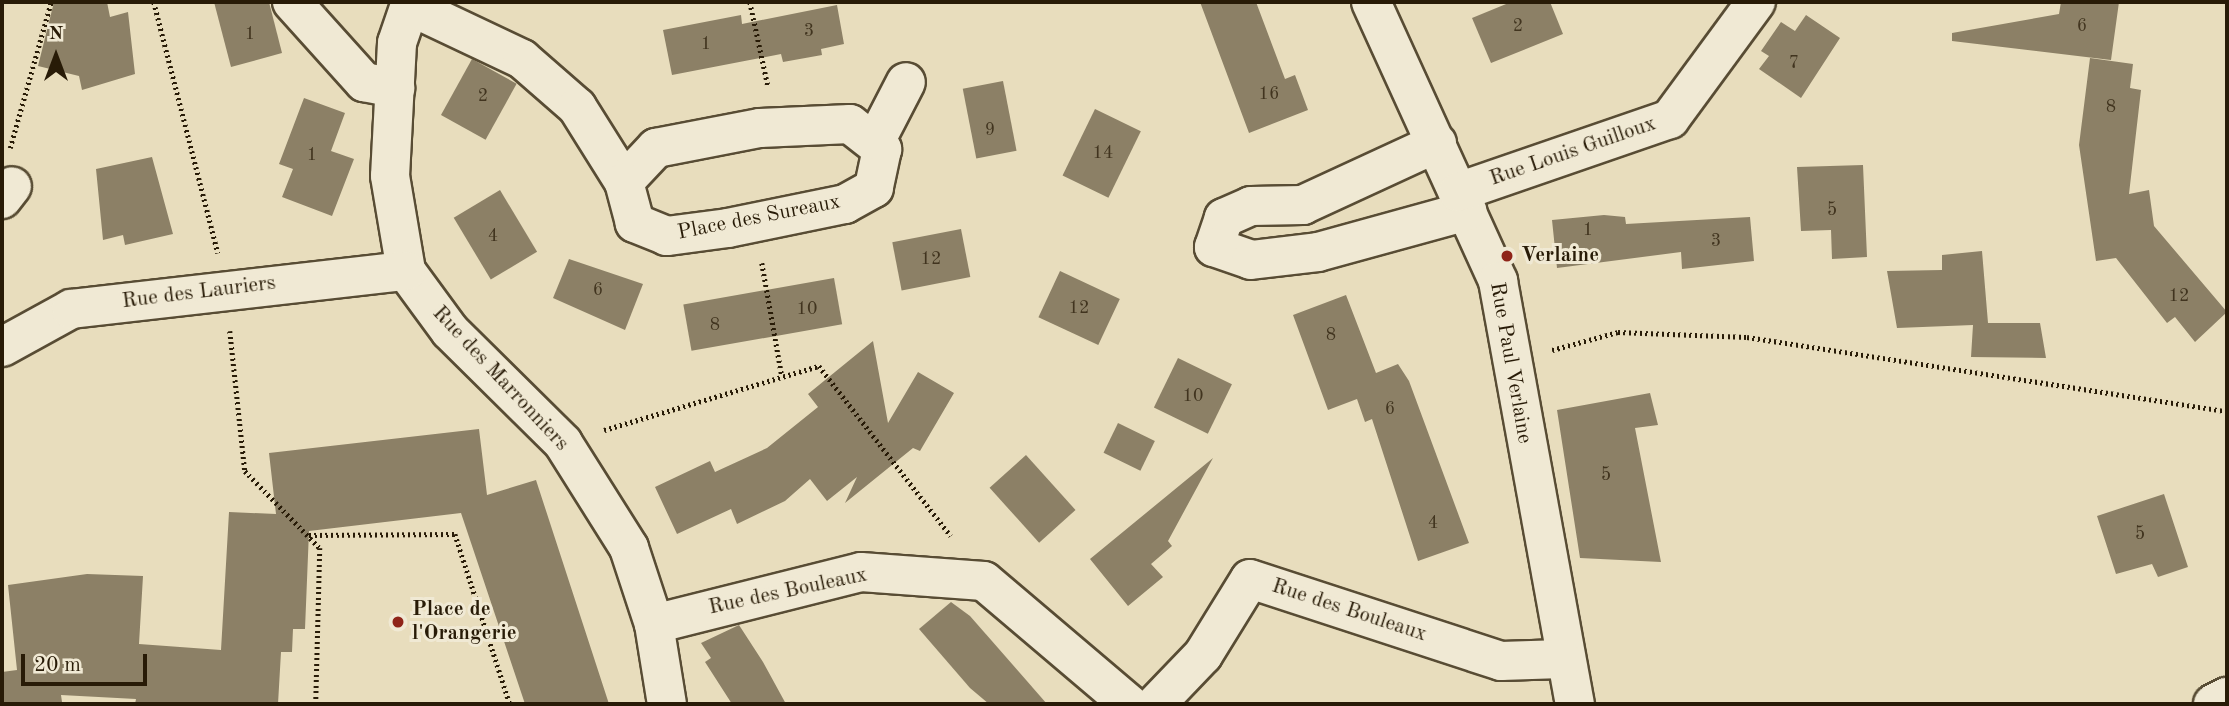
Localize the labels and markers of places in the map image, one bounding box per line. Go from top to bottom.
place label: Verlaine [1521,243,1599,269]
marker: Verlaine [1499,248,1515,264]
place label: Place de l'Orangerie [412,597,517,647]
marker: Place de l'Orangerie [390,614,406,630]

